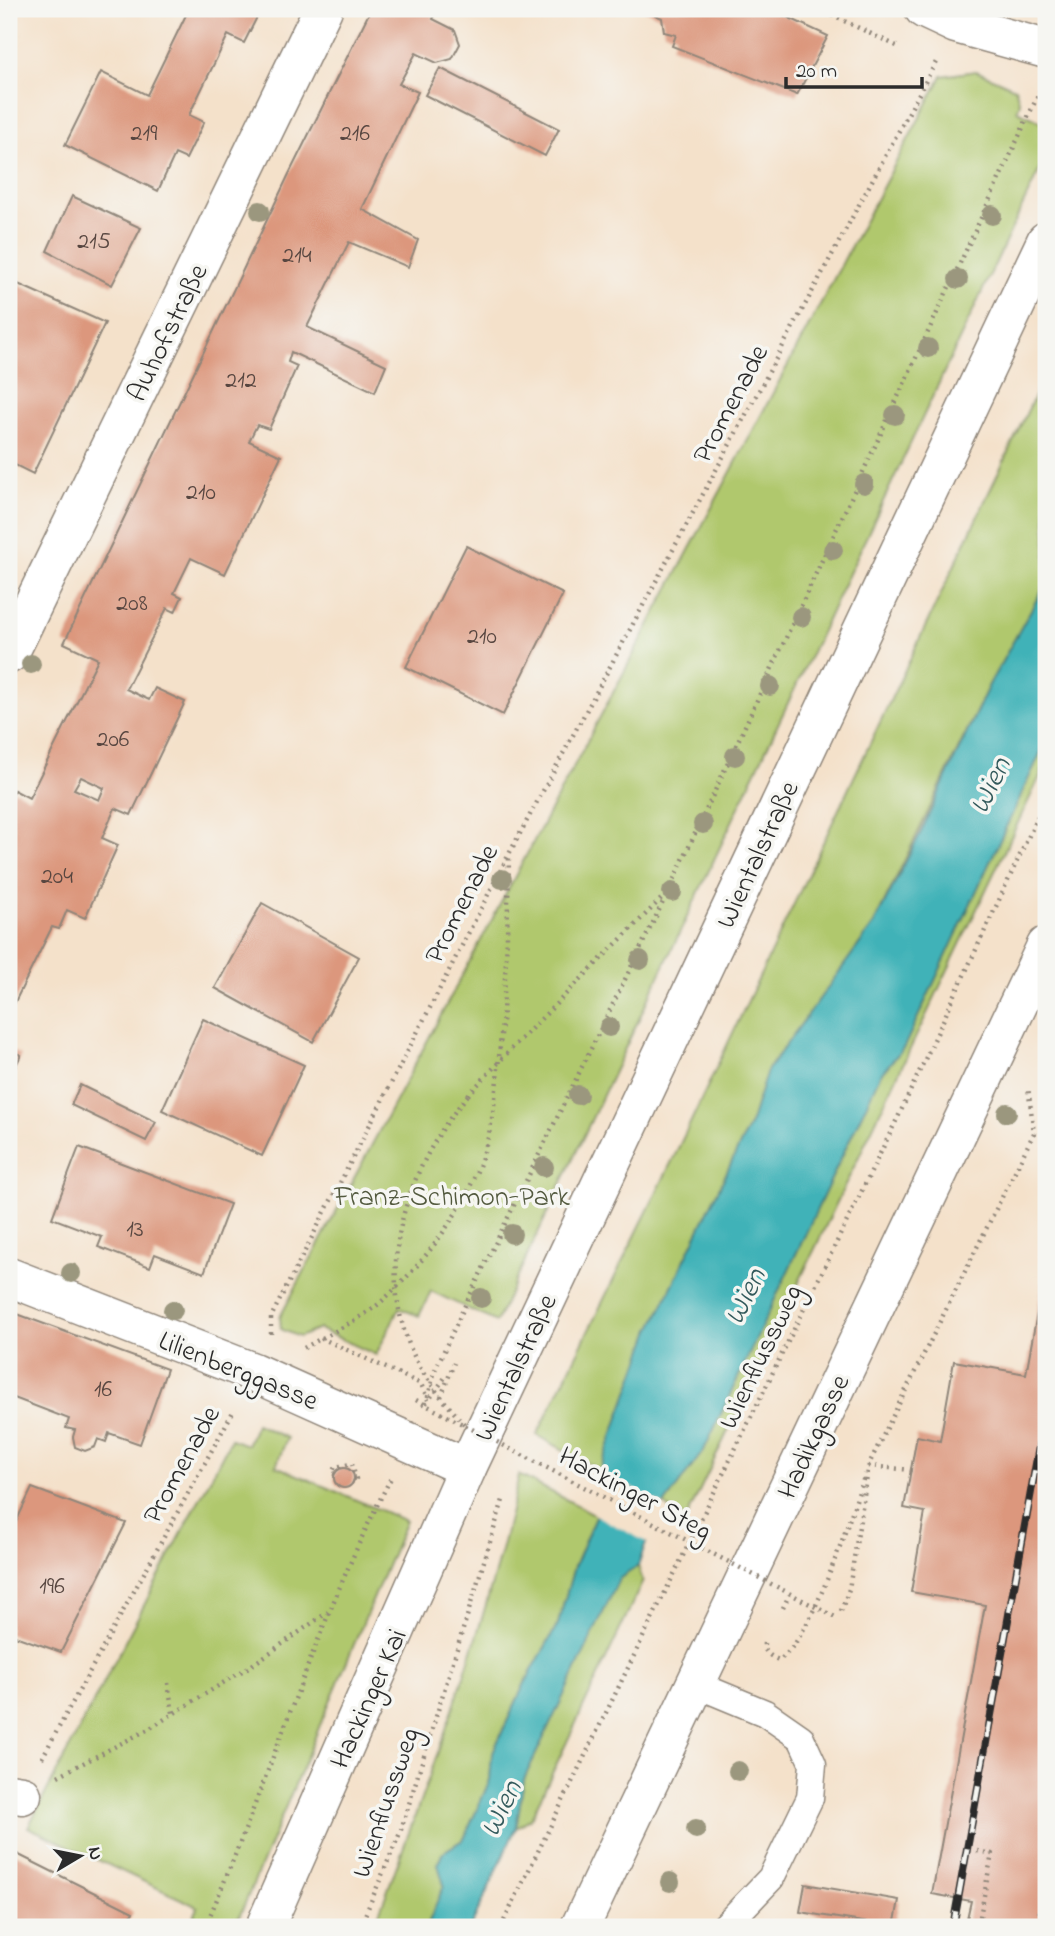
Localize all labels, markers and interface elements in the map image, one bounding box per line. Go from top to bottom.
scale bar [786,46,922,90]
text: 20 m [796,57,837,87]
house number: 219 [131,117,158,152]
house number: 216 [340,117,370,152]
house number: 215 [77,225,111,260]
house number: 214 [282,239,312,274]
street label: Auhofstraße [118,257,220,409]
street label: Promenade [684,338,781,471]
house number: 212 [225,364,257,399]
house number: 210 [186,476,216,511]
house number: 208 [116,587,148,622]
house number: 210 [467,620,497,655]
house number: 206 [97,723,130,758]
water label: Wien [959,749,1025,822]
street label: Wientalstraße [707,775,811,936]
street label: Promenade [416,837,511,971]
house number: 204 [41,860,73,895]
park label: Franz-Schimon-Park [333,1178,571,1219]
house number: 13 [126,1213,144,1248]
water label: Wien [714,1260,780,1333]
street label: Wienflussweg [709,1278,815,1437]
street label: Wientalstraße [465,1288,569,1449]
street label: Lilienberggasse [152,1322,324,1423]
street label: Hadikgasse [768,1368,862,1507]
house number: 16 [94,1373,113,1408]
street label: Promenade [134,1399,233,1532]
street label: Hackinger Steg [550,1437,718,1553]
house number: 196 [39,1570,65,1605]
street label: Hackinger Kai [321,1623,419,1776]
street label: Wienflussweg [342,1722,432,1884]
water label: Wien [470,1772,536,1845]
north arrow [46,1820,116,1890]
text: N [80,1845,109,1862]

